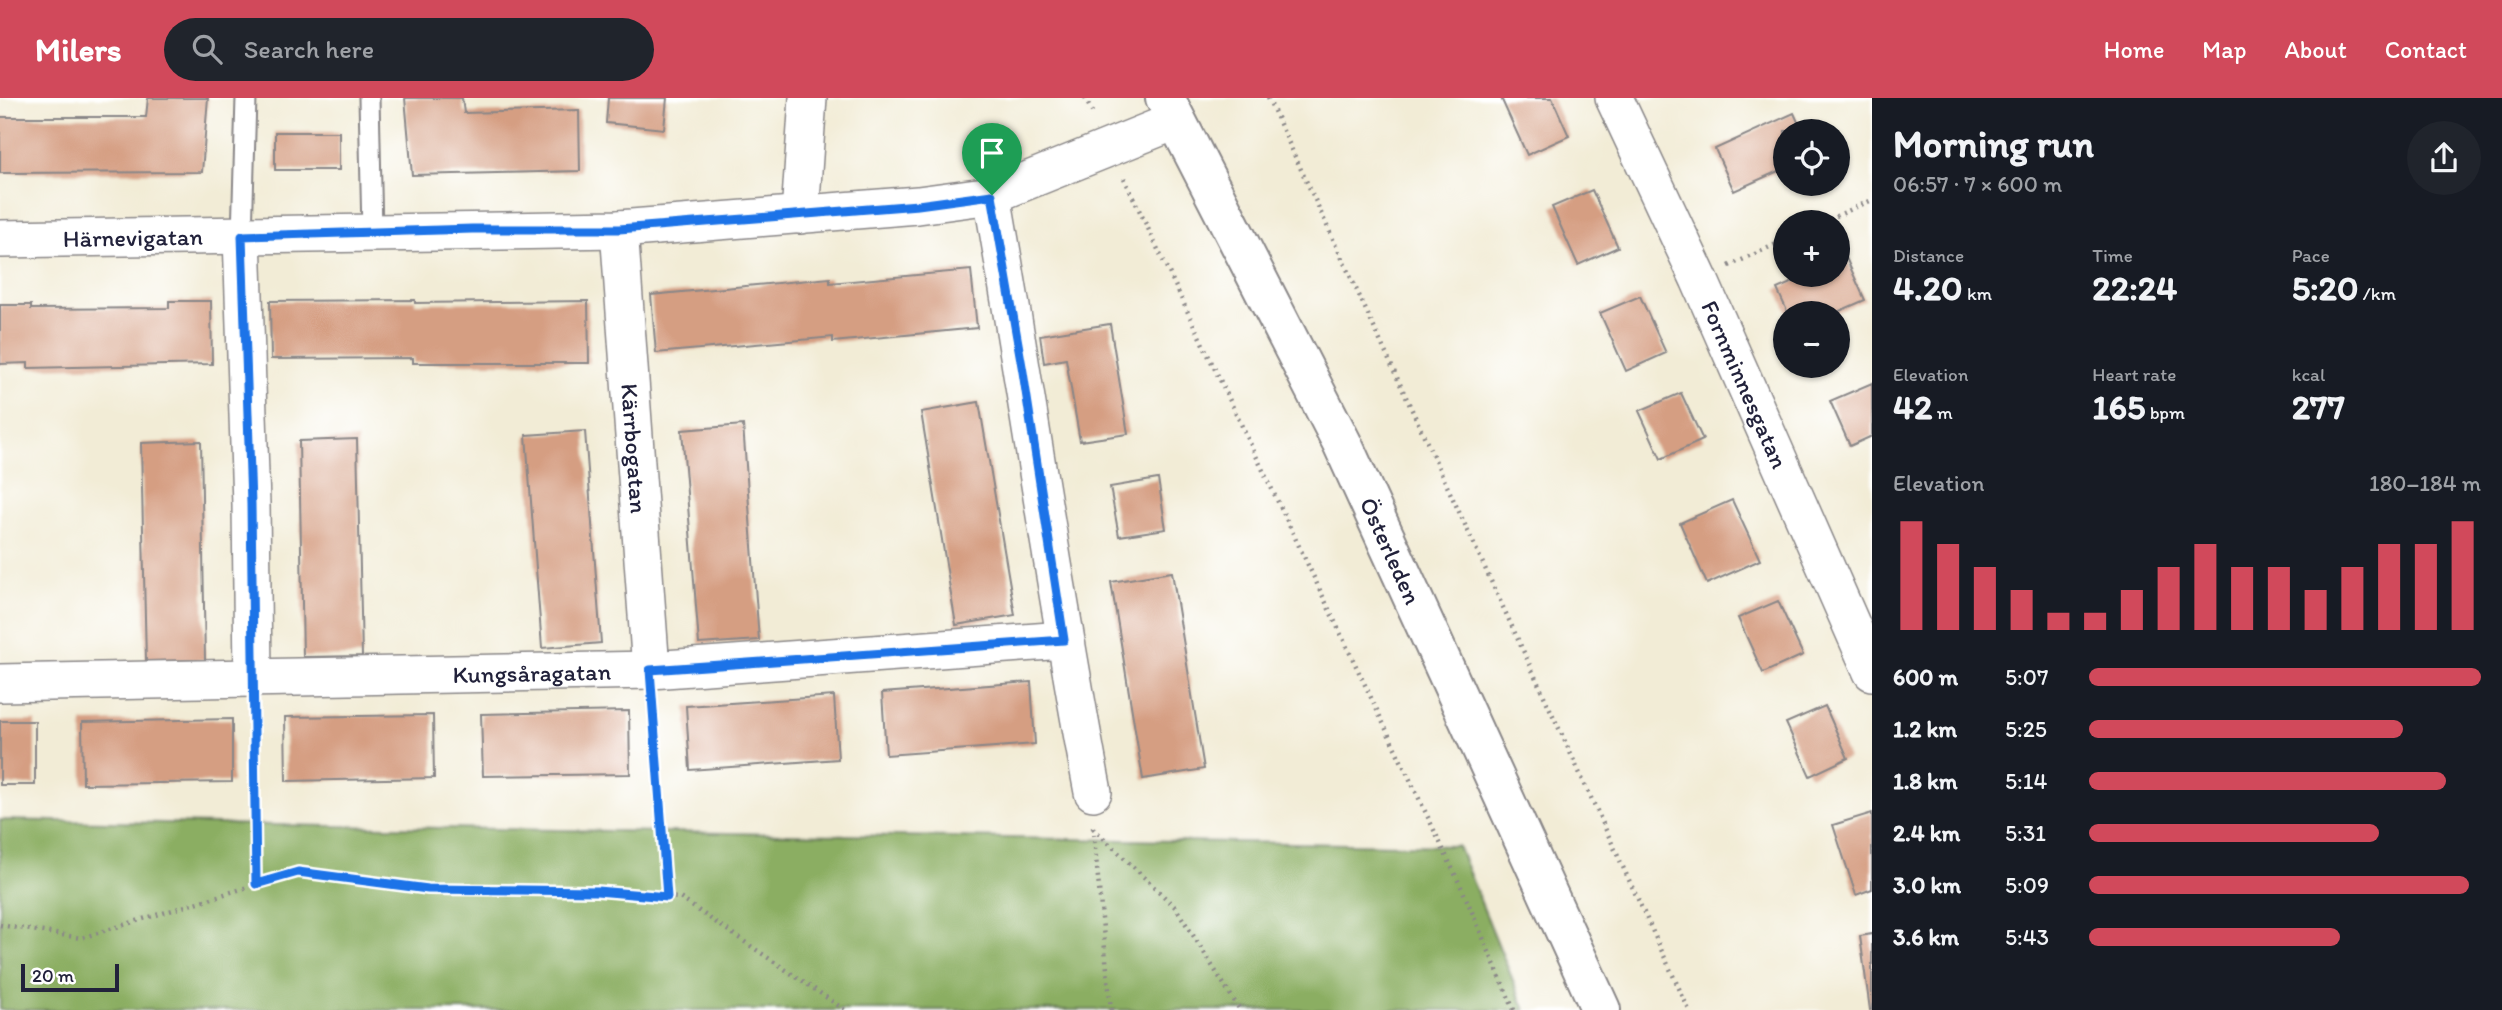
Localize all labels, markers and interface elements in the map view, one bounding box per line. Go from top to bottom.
search box [164,18,654,81]
text: Milers [35,30,122,69]
icon: search [188,30,226,68]
text: Search here [244,33,374,65]
text: Home [2104,35,2164,64]
text: Map [2202,35,2246,64]
text: About [2284,35,2347,64]
text: Contact [2385,35,2467,64]
map controls [1773,119,1850,378]
button: locate [1773,119,1850,196]
text: Morning run [1893,121,2094,167]
button: share [2407,121,2481,195]
pin [962,123,1022,195]
icon: arrive [973,134,1011,172]
text: 06:57 · 7 × 600 m [1893,170,2062,198]
button: + [1773,210,1850,287]
street label: Härnevigatan [63,221,204,252]
text: Distance [1893,244,1964,267]
text: Time [2092,244,2133,267]
text: Pace [2292,244,2330,267]
text: 4.20 [1893,267,1963,309]
text: 22:24 [2092,267,2177,309]
text: 5:20 [2292,267,2359,309]
text: km [1963,282,1992,305]
text: /km [2359,282,2396,305]
street label: Fornminnesgatan [1696,296,1795,473]
button: − [1773,301,1850,378]
text: Elevation [1893,363,1969,386]
text: Heart rate [2092,363,2176,386]
text: kcal [2292,363,2325,386]
street label: Kärrbogatan [616,382,654,515]
text: 42 [1893,386,1932,428]
text: 165 [2092,386,2145,428]
text: 277 [2292,386,2345,428]
text: m [1932,401,1953,424]
text: bpm [2145,401,2185,424]
text: Elevation [1893,469,1984,497]
text: 180–184 m [2369,469,2481,497]
street label: Österleden [1354,493,1428,609]
street label: Kungsåragatan [452,656,612,688]
text: 600 m [1893,663,1958,691]
text: 5:07 [2005,663,2048,691]
text: 1.2 km [1893,715,1957,743]
text: 5:25 [2005,715,2047,743]
text: 1.8 km [1893,767,1958,795]
text: 5:14 [2005,767,2047,795]
text: 2.4 km [1893,819,1960,847]
text: 5:31 [2005,819,2046,847]
text: 3.0 km [1893,871,1961,899]
text: 5:09 [2005,871,2049,899]
text: 3.6 km [1893,923,1959,951]
text: 5:43 [2005,923,2049,951]
scale bar [21,961,119,993]
text: 20 m [32,964,74,987]

